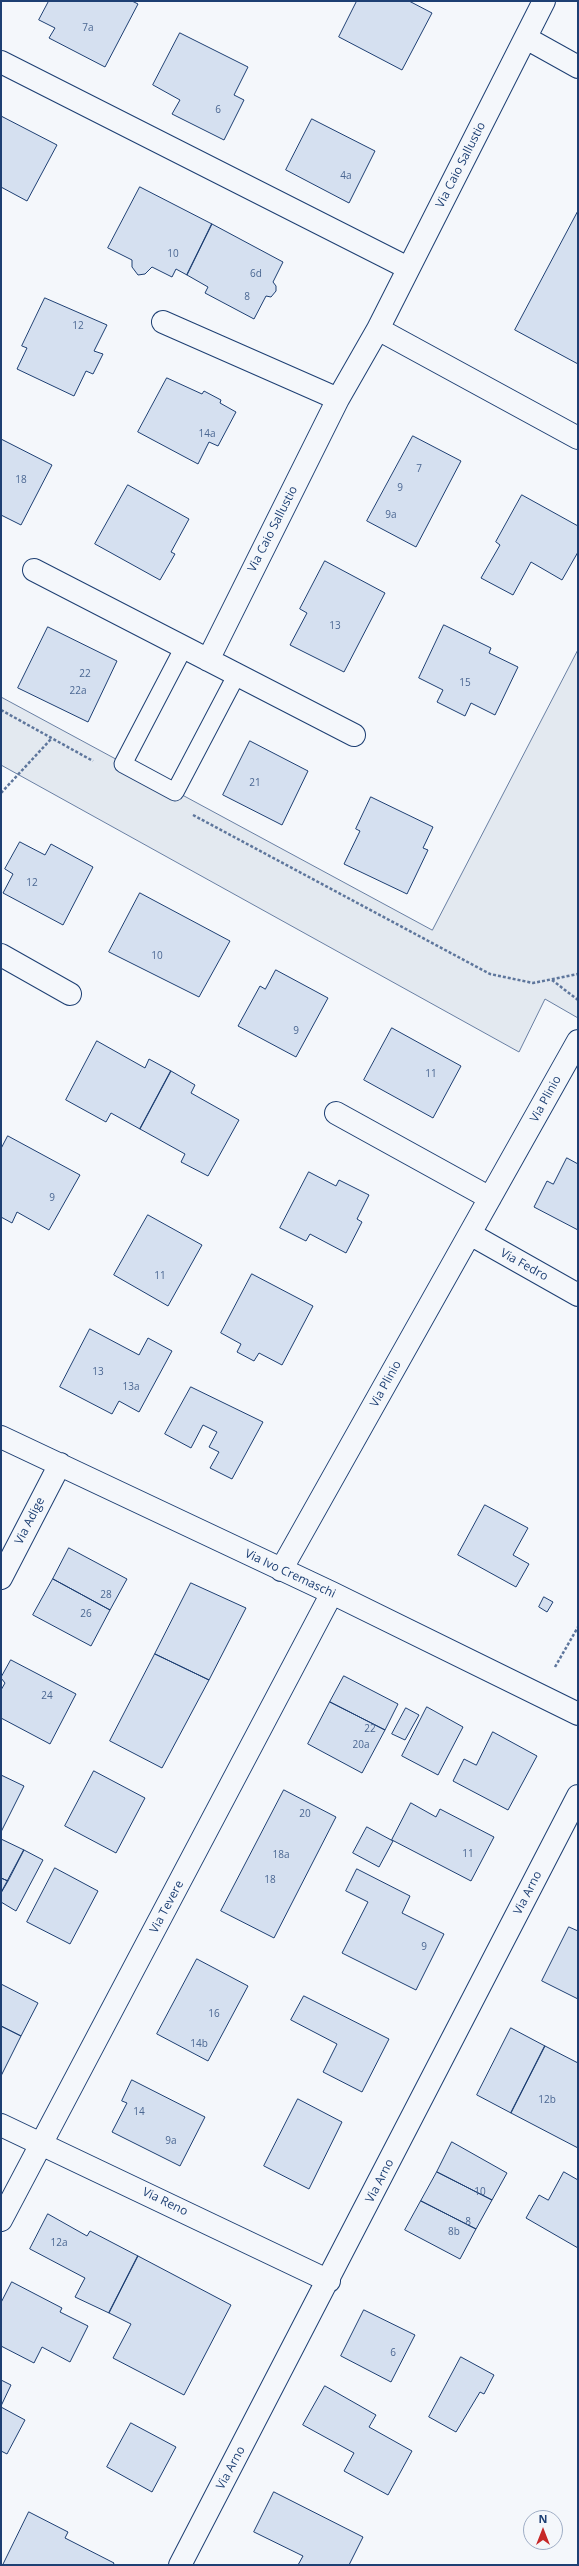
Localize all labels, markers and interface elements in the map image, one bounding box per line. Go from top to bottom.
house number: 7a [82,22,94,34]
house number: 6 [215,104,221,116]
street label: Via Caio Sallustio [433,120,489,210]
house number: 4a [340,170,352,182]
house number: 10 [167,248,179,260]
house number: 6d [250,268,262,280]
house number: 8 [244,291,250,303]
house number: 12 [72,320,84,332]
house number: 14a [199,428,215,440]
house number: 7 [416,463,422,475]
house number: 18 [15,474,27,486]
house number: 9 [397,482,403,494]
street label: Via Caio Sallustio [245,484,301,574]
house number: 9a [385,509,397,521]
house number: 13 [329,620,341,632]
house number: 22 [79,668,91,680]
house number: 15 [459,677,471,689]
house number: 22a [70,685,86,697]
house number: 21 [249,777,261,789]
house number: 12 [26,877,38,889]
house number: 10 [151,950,163,962]
house number: 9 [293,1025,299,1037]
house number: 11 [425,1068,437,1080]
street label: Via Plinio [527,1073,565,1125]
house number: 9 [49,1192,55,1204]
street label: Via Fedro [498,1246,550,1284]
house number: 11 [154,1270,166,1282]
street label: Via Plinio [367,1358,405,1410]
house number: 13 [92,1366,104,1378]
house number: 13a [123,1381,139,1393]
street label: Via Adige [12,1495,48,1547]
street label: Via Ivo Cremaschi [242,1547,338,1601]
house number: 28 [100,1589,112,1601]
house number: 26 [80,1608,92,1620]
house number: 24 [41,1690,53,1702]
house number: 22 [364,1723,376,1735]
house number: 20a [353,1739,369,1751]
house number: 20 [299,1808,311,1820]
house number: 11 [462,1848,474,1860]
house number: 18a [273,1849,289,1861]
street label: Via Arno [511,1869,545,1917]
house number: 18 [264,1874,276,1886]
street label: Via Tevere [147,1878,187,1936]
house number: 9 [421,1941,427,1953]
house number: 16 [208,2008,220,2020]
house number: 14b [190,2038,208,2050]
house number: 12b [538,2094,556,2106]
house number: 14 [133,2106,145,2118]
house number: 9a [165,2135,177,2147]
street label: Via Arno [363,2157,397,2205]
street label: Via Reno [140,2185,190,2219]
house number: 10 [474,2186,486,2198]
house number: 8 [465,2216,471,2228]
house number: 8b [448,2226,460,2238]
house number: 12a [51,2237,67,2249]
house number: 6 [390,2347,396,2359]
street label: Via Arno [214,2444,248,2492]
north arrow [523,2510,563,2550]
text: N [539,2511,547,2526]

